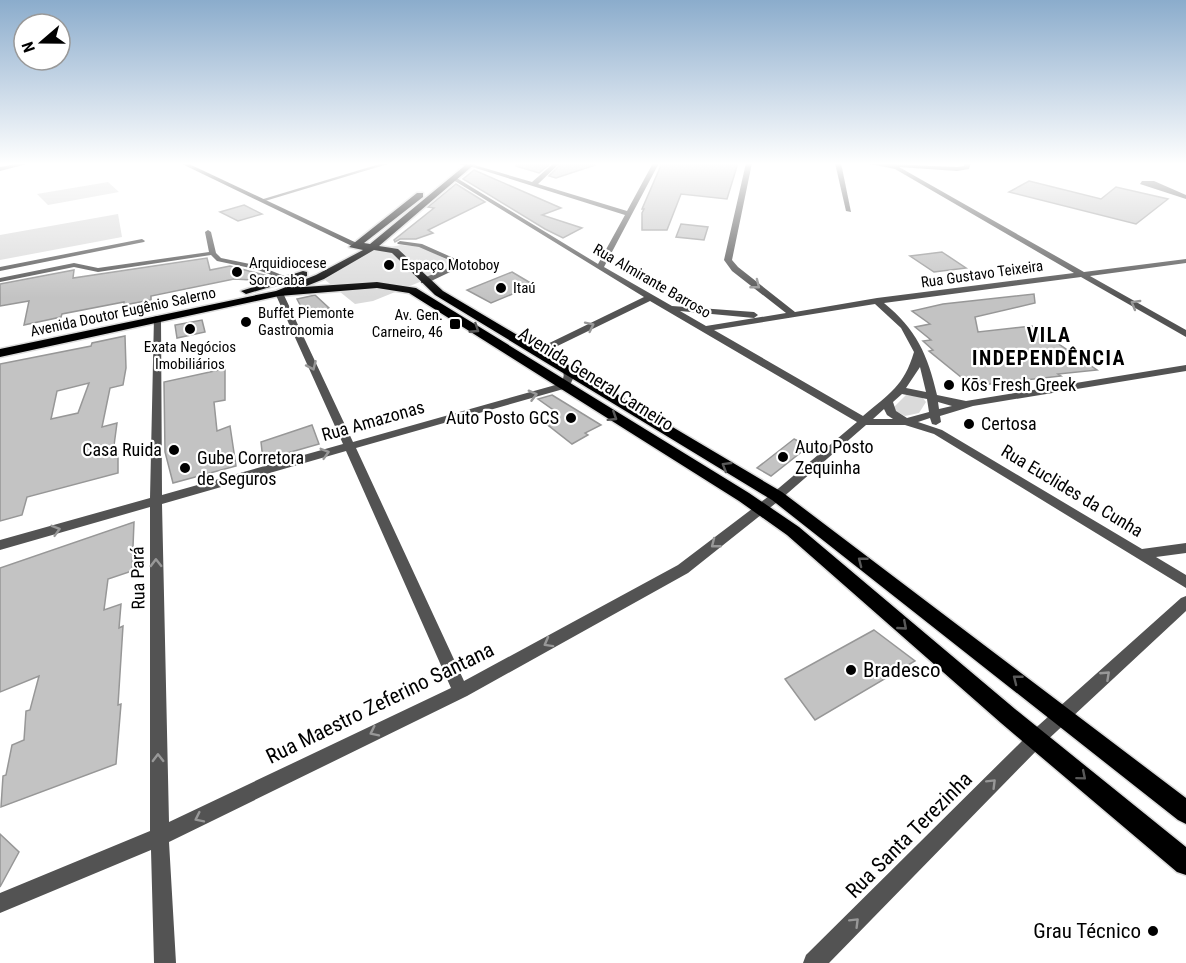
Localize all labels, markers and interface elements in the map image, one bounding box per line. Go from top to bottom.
north arrow [12,12,72,72]
text: N [18,39,39,55]
street label: Rua Almirante Barroso [590,240,714,322]
place label: Arquidiocese Sorocaba [249,254,327,289]
place label: Espaço Motoboy [401,256,500,274]
street label: Rua Gustavo Teixeira [920,257,1044,291]
marker: Espaço Motoboy [382,258,396,272]
marker: Arquidiocese Sorocaba [230,265,244,279]
one-way arrow [749,277,760,288]
place label: Itaú [513,279,536,297]
marker: Itaú [494,281,508,295]
street label: Avenida Doutor Eugênio Salerno [29,284,217,340]
one-way arrow [1131,300,1141,312]
place label: Buffet Piemonte Gastronomia [258,304,354,339]
place label: Av. Gen. Carneiro, 46 [372,306,443,341]
marker: Buffet Piemonte Gastronomia [239,315,253,329]
marker: Av. Gen. Carneiro, 46 [448,317,462,331]
marker: Exata Negócios Imobiliários [183,322,197,336]
one-way arrow [469,322,480,333]
street label: Avenida General Carneiro [515,322,678,435]
one-way arrow [584,322,595,333]
district label: VILA INDEPENDÊNCIA [972,323,1126,370]
place label: Exata Negócios Imobiliários [144,338,236,373]
one-way arrow [305,359,317,370]
place label: Kōs Fresh Greek [961,374,1076,395]
marker: Kōs Fresh Greek [942,378,956,392]
one-way arrow [527,390,538,402]
street label: Rua Amazonas [319,396,427,445]
place label: Auto Posto GCS [446,407,559,428]
one-way arrow [607,409,617,421]
marker: Auto Posto GCS [564,411,578,425]
place label: Certosa [981,413,1037,434]
marker: Certosa [962,417,976,431]
place label: Auto Posto Zequinha [795,436,874,478]
place label: Casa Ruida [82,439,162,460]
street label: Rua Euclides da Cunha [998,440,1147,541]
marker: Casa Ruida [167,443,181,457]
place label: Gube Corretora de Seguros [197,447,304,489]
one-way arrow [319,448,329,460]
marker: Auto Posto Zequinha [776,450,790,464]
marker: Gube Corretora de Seguros [178,461,192,475]
one-way arrow [722,462,732,473]
one-way arrow [51,524,61,537]
one-way arrow [711,537,722,548]
street label: Rua Pará [126,546,149,610]
one-way arrow [858,557,869,568]
one-way arrow [150,558,162,567]
one-way arrow [896,619,907,630]
one-way arrow [543,636,554,647]
street label: Rua Maestro Zeferino Santana [262,637,498,769]
place label: Bradesco [863,658,941,682]
marker: Bradesco [844,663,858,677]
one-way arrow [1099,672,1110,683]
one-way arrow [1012,676,1023,687]
one-way arrow [370,725,381,737]
one-way arrow [152,753,164,762]
street label: Rua Santa Terezinha [841,767,977,903]
one-way arrow [1075,769,1086,780]
one-way arrow [985,780,996,791]
one-way arrow [194,810,205,822]
one-way arrow [847,918,858,929]
place label: Grau Técnico [1033,919,1141,943]
marker: Grau Técnico [1146,924,1160,938]

